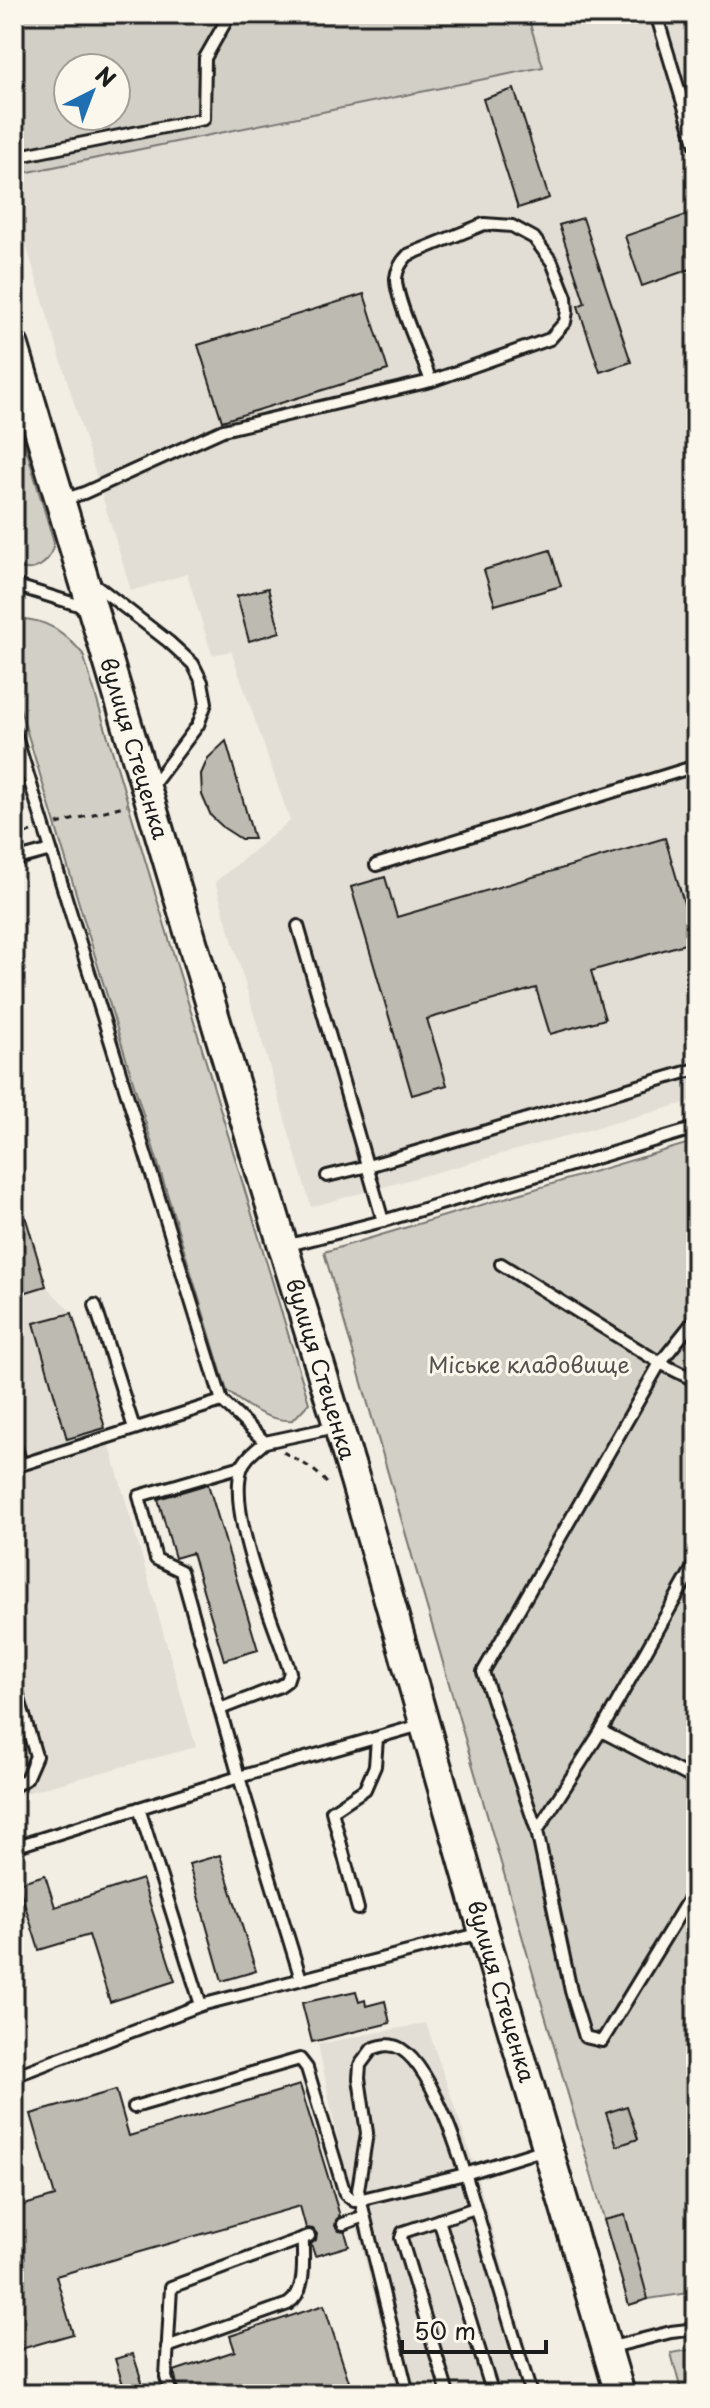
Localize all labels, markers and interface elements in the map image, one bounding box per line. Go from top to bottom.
north arrow [52,52,132,132]
text: N [89,58,124,94]
street label: вулиця Стеценка [93,653,179,843]
street label: вулиця Стеценка [279,1274,366,1464]
park label: Міське кладовище [428,1347,630,1380]
street label: вулиця Стеценка [460,1896,545,2086]
scale bar [402,2304,546,2354]
text: 50 m [414,2312,476,2348]

